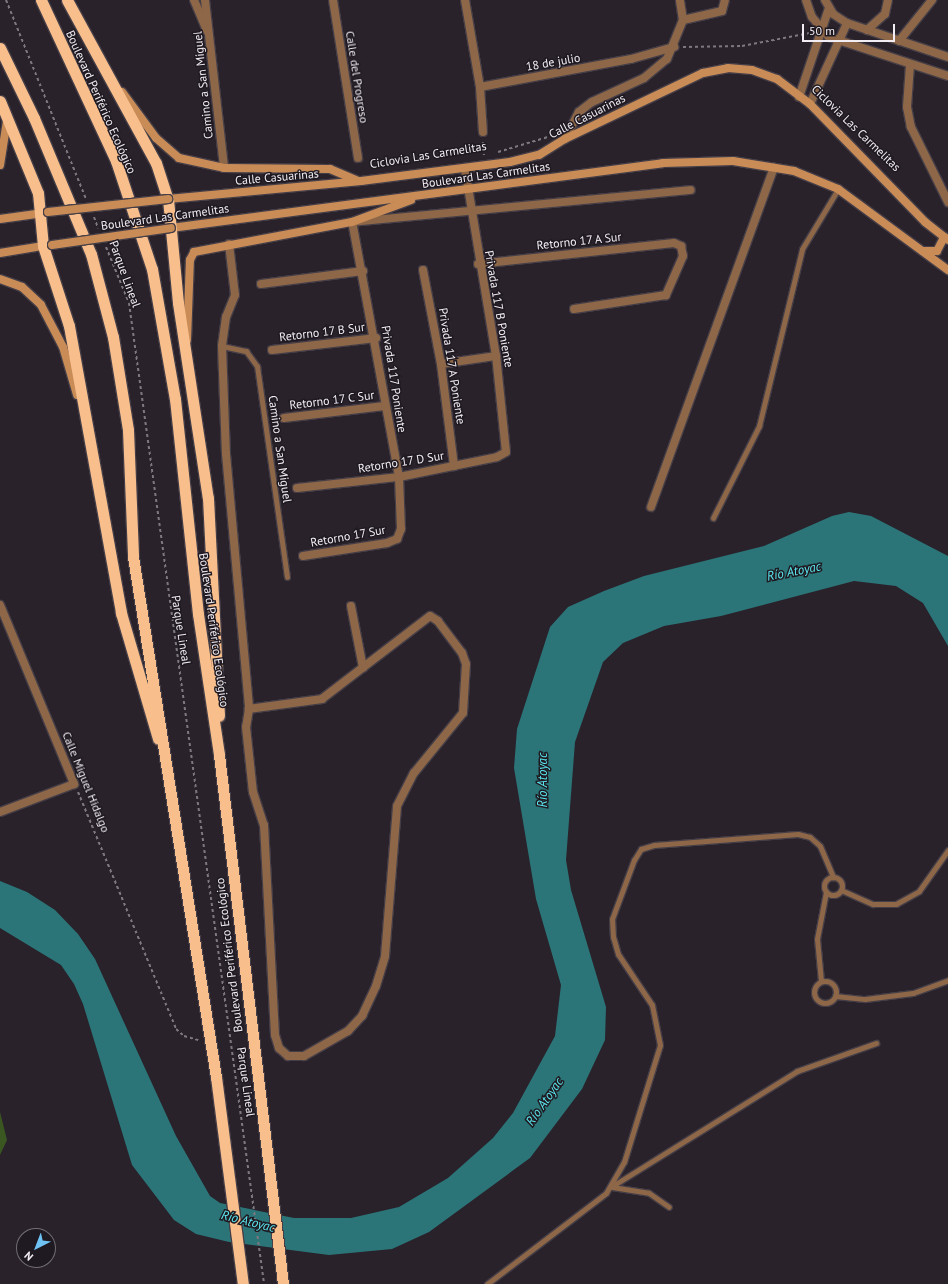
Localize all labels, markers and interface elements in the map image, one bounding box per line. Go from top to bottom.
scale bar [804,16,897,42]
text: 50 m [809,23,835,38]
street label: Boulevard Periférico Ecológico [63,28,139,176]
street label: Camino a San Miguel [190,30,216,140]
street label: Calle del Progreso [343,30,371,124]
street label: 18 de julio [525,50,581,74]
street label: Ciclovia Las Carmelitas [809,82,903,174]
street label: Calle Casuarinas [546,91,628,141]
street label: Ciclovia Las Carmelitas [369,139,487,171]
street label: Boulevard Las Carmelitas [421,159,551,191]
street label: Calle Casuarinas [235,166,319,188]
street label: Boulevard Las Carmelitas [100,201,230,233]
street label: Retorno 17 A Sur [535,229,623,253]
street label: Parque Lineal [106,239,144,309]
street label: Privada 117 B Poniente [482,249,516,369]
street label: Privada 117 A Poniente [436,306,468,426]
street label: Retorno 17 B Sur [278,320,366,344]
street label: Privada 117 Poniente [378,324,410,434]
street label: Retorno 17 C Sur [288,388,376,412]
street label: Camino a San Miguel [265,394,295,504]
street label: Retorno 17 D Sur [357,448,445,476]
street label: Retorno 17 Sur [309,522,387,550]
street label: Boulevard Periférico Ecológico [196,552,232,708]
water label: Río Atoyac [765,559,823,585]
street label: Parque Lineal [168,594,194,666]
street label: Calle Miguel Hidalgo [59,730,113,834]
water label: Río Atoyac [535,752,551,808]
street label: Boulevard Periférico Ecológico [212,877,246,1033]
street label: Parque Lineal [234,1046,258,1118]
water label: Río Atoyac [523,1075,567,1129]
water label: Río Atoyac [219,1208,277,1236]
north arrow [16,1228,56,1268]
text: N [21,1249,36,1264]

